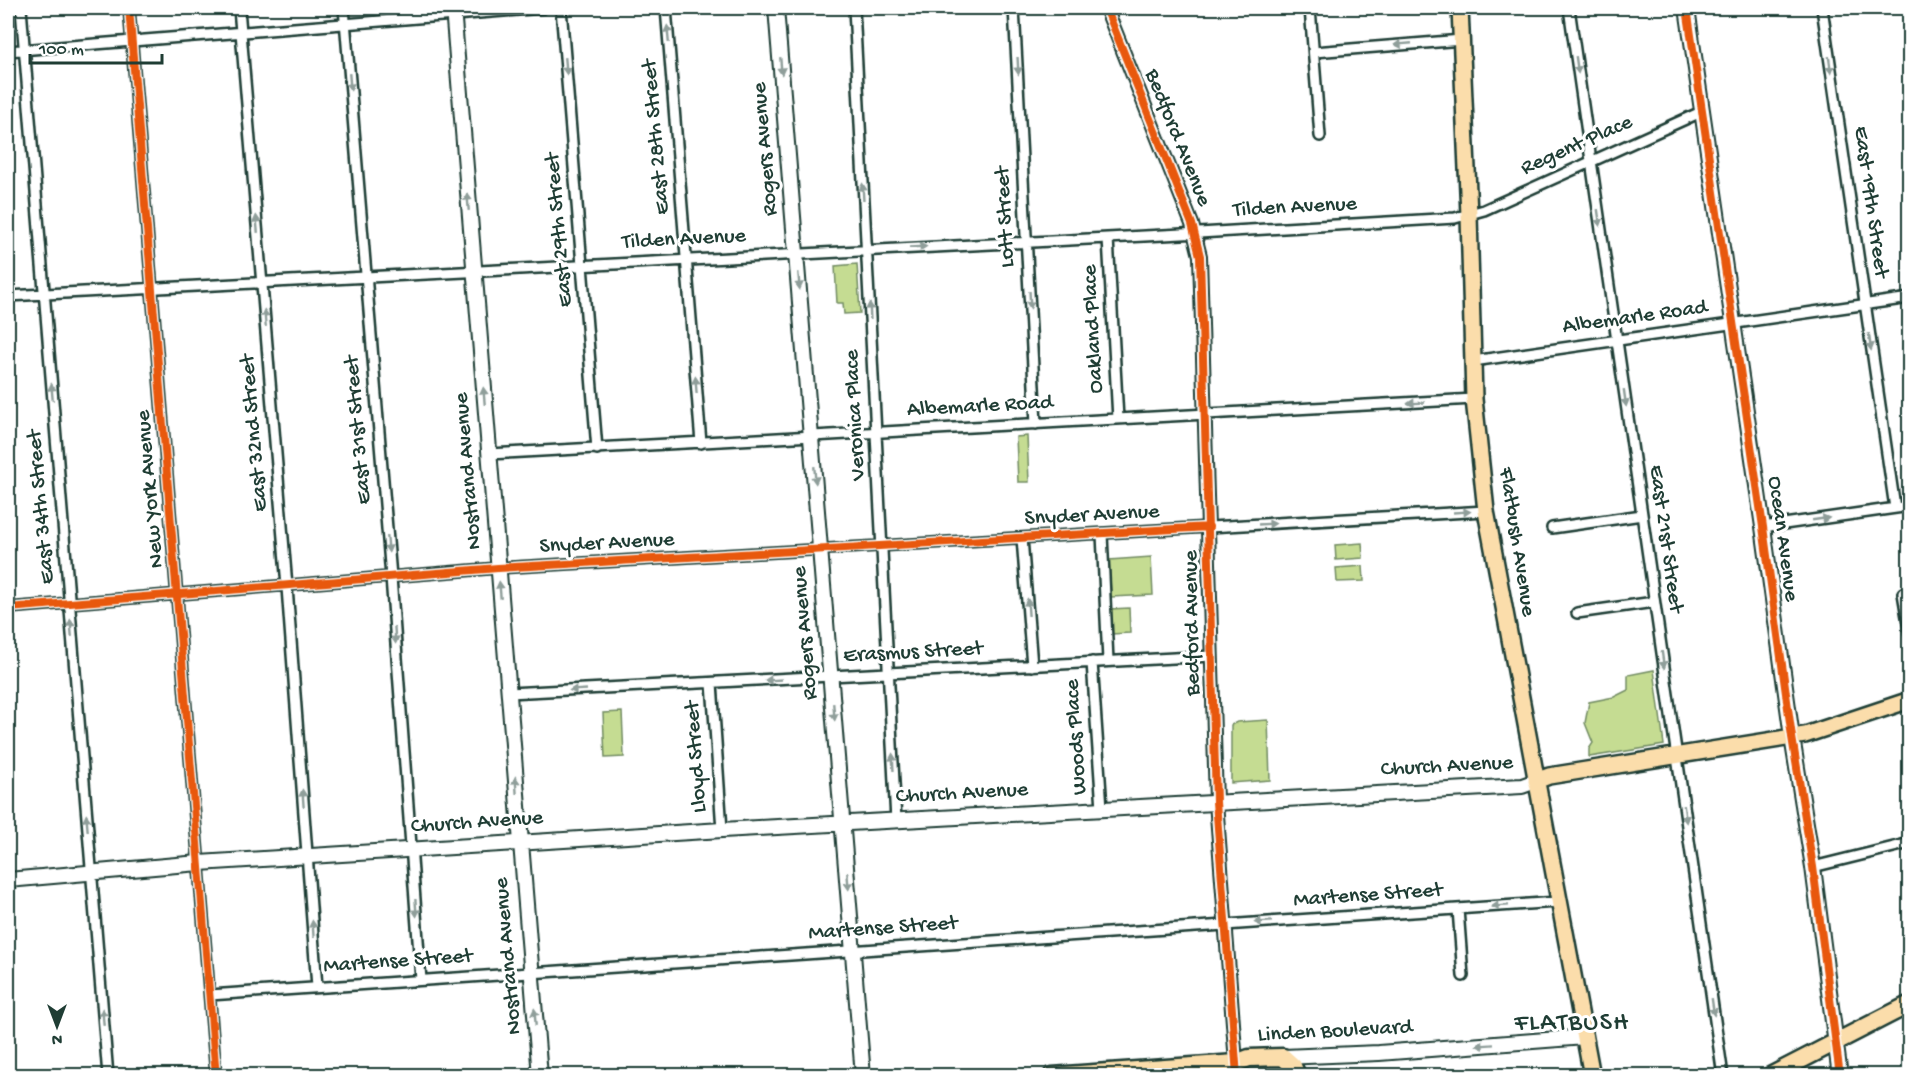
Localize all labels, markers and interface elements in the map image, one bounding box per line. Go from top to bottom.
one-way arrow [663,25,673,44]
scale bar [30,27,162,65]
text: 100 m [38,40,84,61]
one-way arrow [1394,40,1413,49]
one-way arrow [561,56,571,75]
street label: East 28th Street [637,56,677,216]
one-way arrow [776,56,785,75]
one-way arrow [1013,56,1022,75]
one-way arrow [1573,56,1582,75]
one-way arrow [1826,56,1835,75]
street label: Bedford Avenue [1137,65,1217,211]
one-way arrow [345,72,355,91]
street label: Rogers Avenue [747,80,785,217]
street label: Regent Place [1517,110,1637,182]
street label: East 19th Street [1846,125,1894,281]
street label: East 29th Street [540,150,580,308]
street label: Lott Street [990,164,1022,268]
one-way arrow [859,182,868,201]
one-way arrow [464,192,473,211]
street label: Tilden Avenue [1230,192,1358,224]
one-way arrow [1595,209,1604,228]
one-way arrow [252,214,262,233]
street label: Tilden Avenue [619,224,747,256]
one-way arrow [908,243,927,252]
street label: Oakland Place [1078,263,1110,394]
one-way arrow [794,272,803,291]
one-way arrow [1025,291,1034,310]
street label: Albemarle Road [1561,295,1711,341]
one-way arrow [865,302,874,321]
one-way arrow [260,308,270,327]
one-way arrow [1866,332,1875,351]
street label: Veronica Place [840,348,872,482]
street label: East 32nd Street [235,351,275,513]
street label: East 31st Street [339,352,378,506]
one-way arrow [691,375,701,394]
one-way arrow [47,383,57,402]
one-way arrow [479,386,489,405]
one-way arrow [1621,388,1630,407]
street label: Albemarle Road [906,390,1056,424]
street label: Nostrand Avenue [449,391,489,551]
one-way arrow [1406,398,1425,407]
street label: New York Avenue [131,408,171,569]
street label: East 34th Street [22,427,62,585]
street label: East 21st Street [1642,463,1689,616]
street label: Flatbush Avenue [1491,465,1541,619]
one-way arrow [810,466,820,485]
street label: Ocean Avenue [1760,475,1804,604]
street label: Snyder Avenue [1024,499,1161,533]
one-way arrow [1452,508,1471,517]
one-way arrow [1812,514,1831,523]
one-way arrow [1258,519,1277,528]
street label: Snyder Avenue [539,527,676,561]
one-way arrow [383,535,393,554]
street label: Bedford Avenue [1179,549,1207,697]
street label: Rogers Avenue [787,564,825,701]
one-way arrow [495,581,505,600]
one-way arrow [1023,598,1032,617]
one-way arrow [66,619,76,638]
one-way arrow [390,626,400,645]
street label: Erasmus Street [843,636,985,670]
one-way arrow [1658,651,1667,670]
one-way arrow [763,675,782,684]
street label: Woods Place [1060,678,1094,796]
one-way arrow [568,685,587,694]
street label: Lloyd Street [680,698,714,814]
one-way arrow [829,702,839,721]
street label: Church Avenue [1380,751,1514,783]
one-way arrow [889,753,898,772]
one-way arrow [511,775,521,794]
street label: Church Avenue [895,778,1029,810]
one-way arrow [299,788,308,807]
one-way arrow [1681,804,1690,823]
street label: Church Avenue [410,805,545,841]
one-way arrow [82,813,92,832]
one-way arrow [843,872,853,891]
street label: Nostrand Avenue [489,876,529,1036]
street label: Martense Street [1293,878,1445,914]
one-way arrow [411,899,421,918]
one-way arrow [1490,901,1509,911]
street label: Martense Street [808,911,960,947]
one-way arrow [1254,918,1273,927]
one-way arrow [308,920,318,939]
street label: Martense Street [323,944,475,980]
north arrow [27,996,87,1056]
one-way arrow [1709,997,1718,1016]
one-way arrow [98,1008,108,1027]
one-way arrow [530,1008,540,1027]
district label: FLATBUSH [1513,1009,1630,1040]
street label: Linden Boulevard [1257,1015,1415,1049]
text: N [51,1028,62,1047]
one-way arrow [1475,1041,1494,1050]

